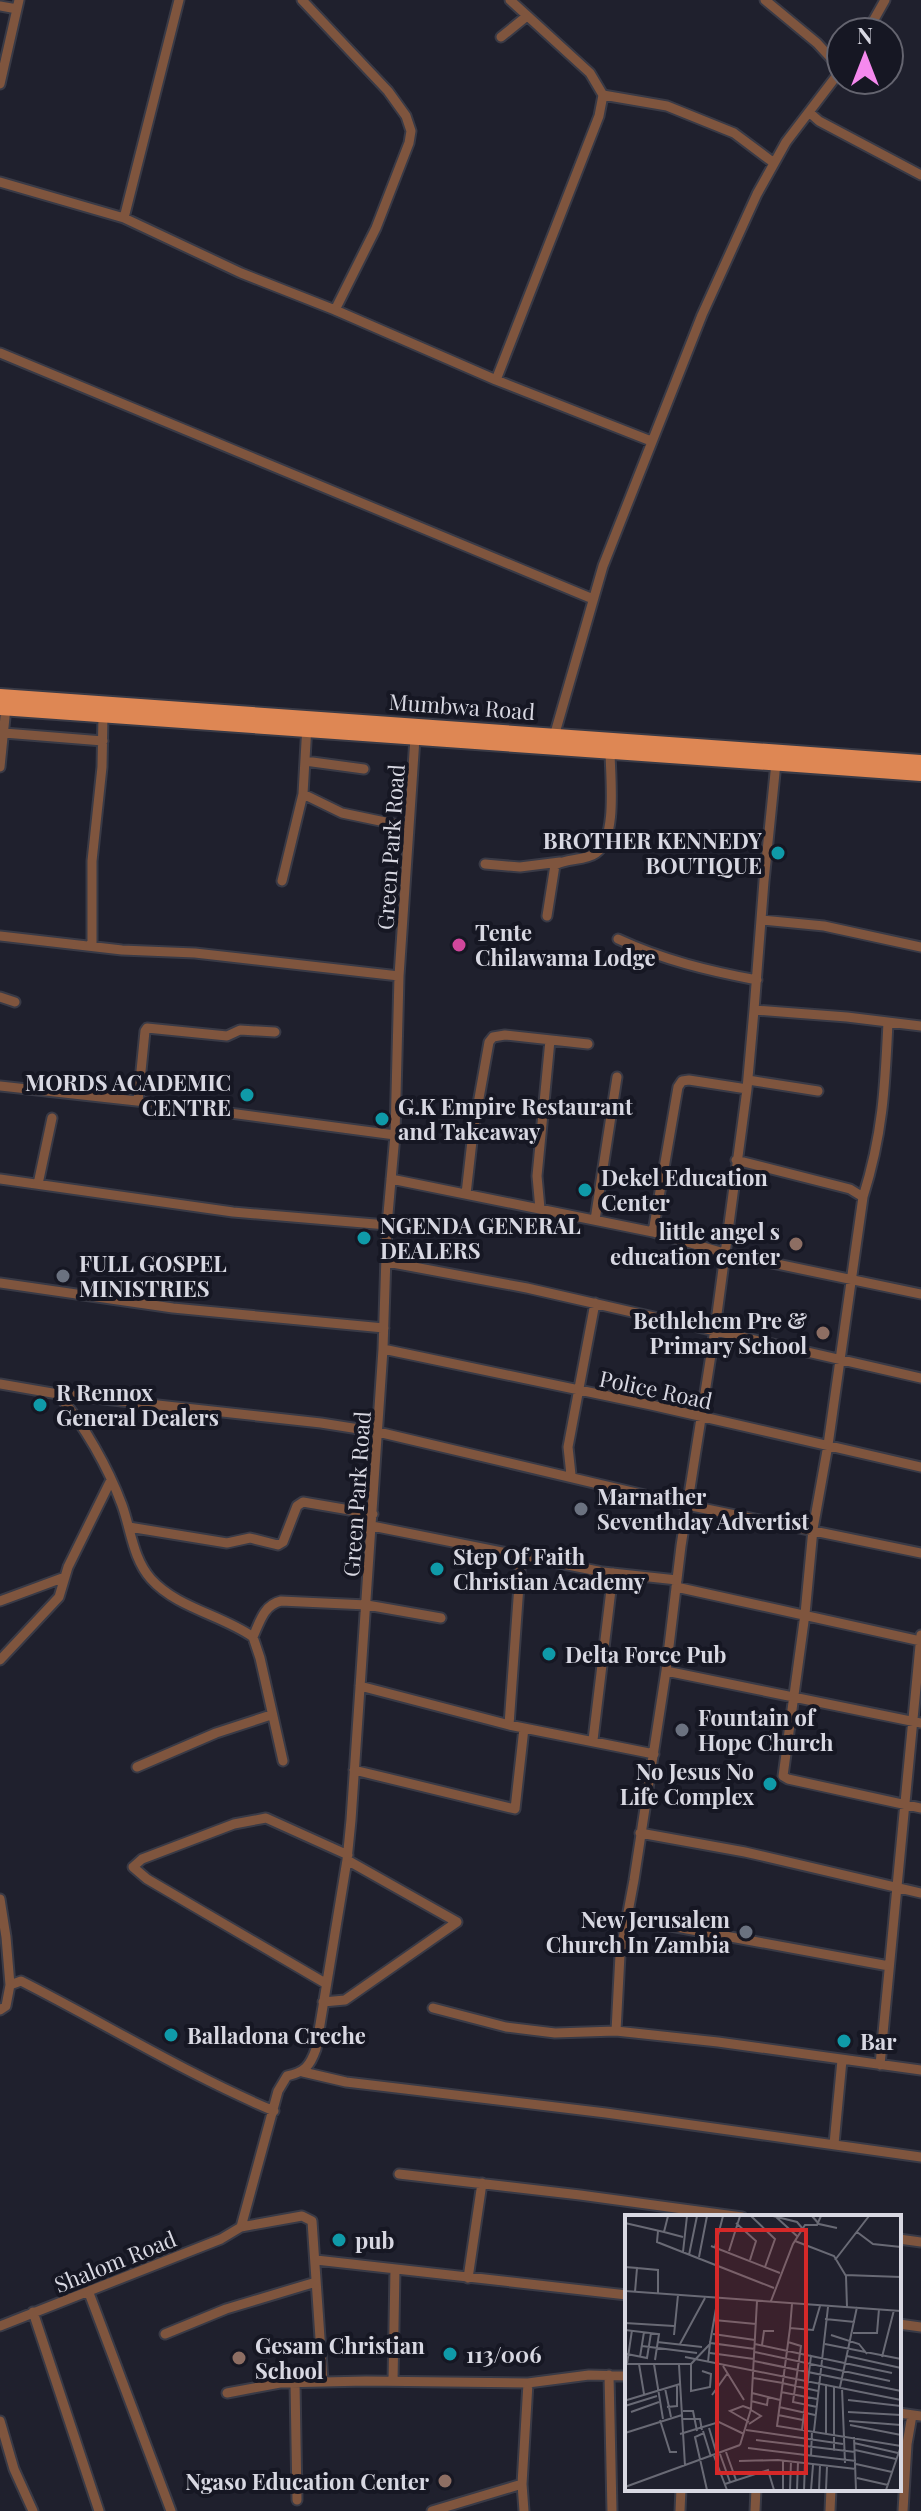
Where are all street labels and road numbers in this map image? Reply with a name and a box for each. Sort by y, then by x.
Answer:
street label: Mumbwa Road [388,686,536,726]
street label: Green Park Road [369,763,411,931]
street label: Police Road [597,1362,715,1416]
street label: Green Park Road [335,1410,377,1578]
street label: Shalom Road [50,2223,181,2299]

